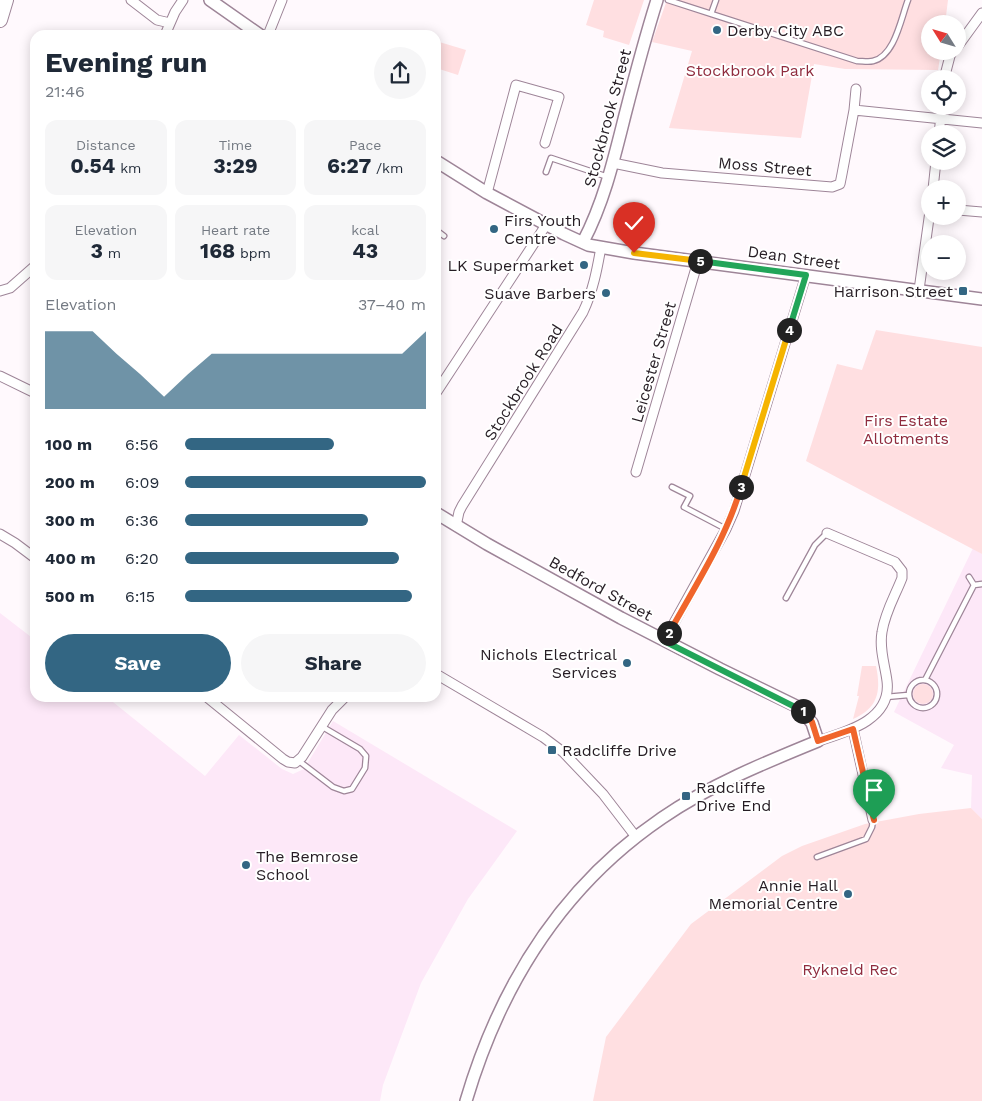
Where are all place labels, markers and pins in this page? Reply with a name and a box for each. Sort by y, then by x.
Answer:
place label: Derby City ABC [727,21,844,40]
marker: Derby City ABC [711,24,723,36]
pin [613,202,655,253]
place label: Firs Youth Centre [504,211,582,248]
marker: Firs Youth Centre [488,223,500,235]
pin: 5 [688,248,712,274]
place label: LK Supermarket [448,256,574,275]
marker: LK Supermarket [578,259,590,271]
place label: Harrison Street [833,282,953,301]
place label: Suave Barbers [484,284,596,303]
marker: Harrison Street [957,285,969,297]
marker: Suave Barbers [600,287,612,299]
pin: 4 [776,318,802,342]
pin: 3 [728,474,754,500]
pin: 2 [656,620,682,646]
place label: Nichols Electrical Services [480,645,617,682]
marker: Nichols Electrical Services [621,657,633,669]
pin: 1 [790,698,816,724]
place label: Radcliffe Drive [562,741,677,760]
marker: Radcliffe Drive [546,744,558,756]
pin [853,769,895,820]
place label: Radcliffe Drive End [696,778,771,815]
marker: Radcliffe Drive End [680,790,692,802]
place label: The Bemrose School [256,847,358,884]
marker: The Bemrose School [240,859,252,871]
place label: Annie Hall Memorial Centre [709,876,838,913]
marker: Annie Hall Memorial Centre [842,888,854,900]

